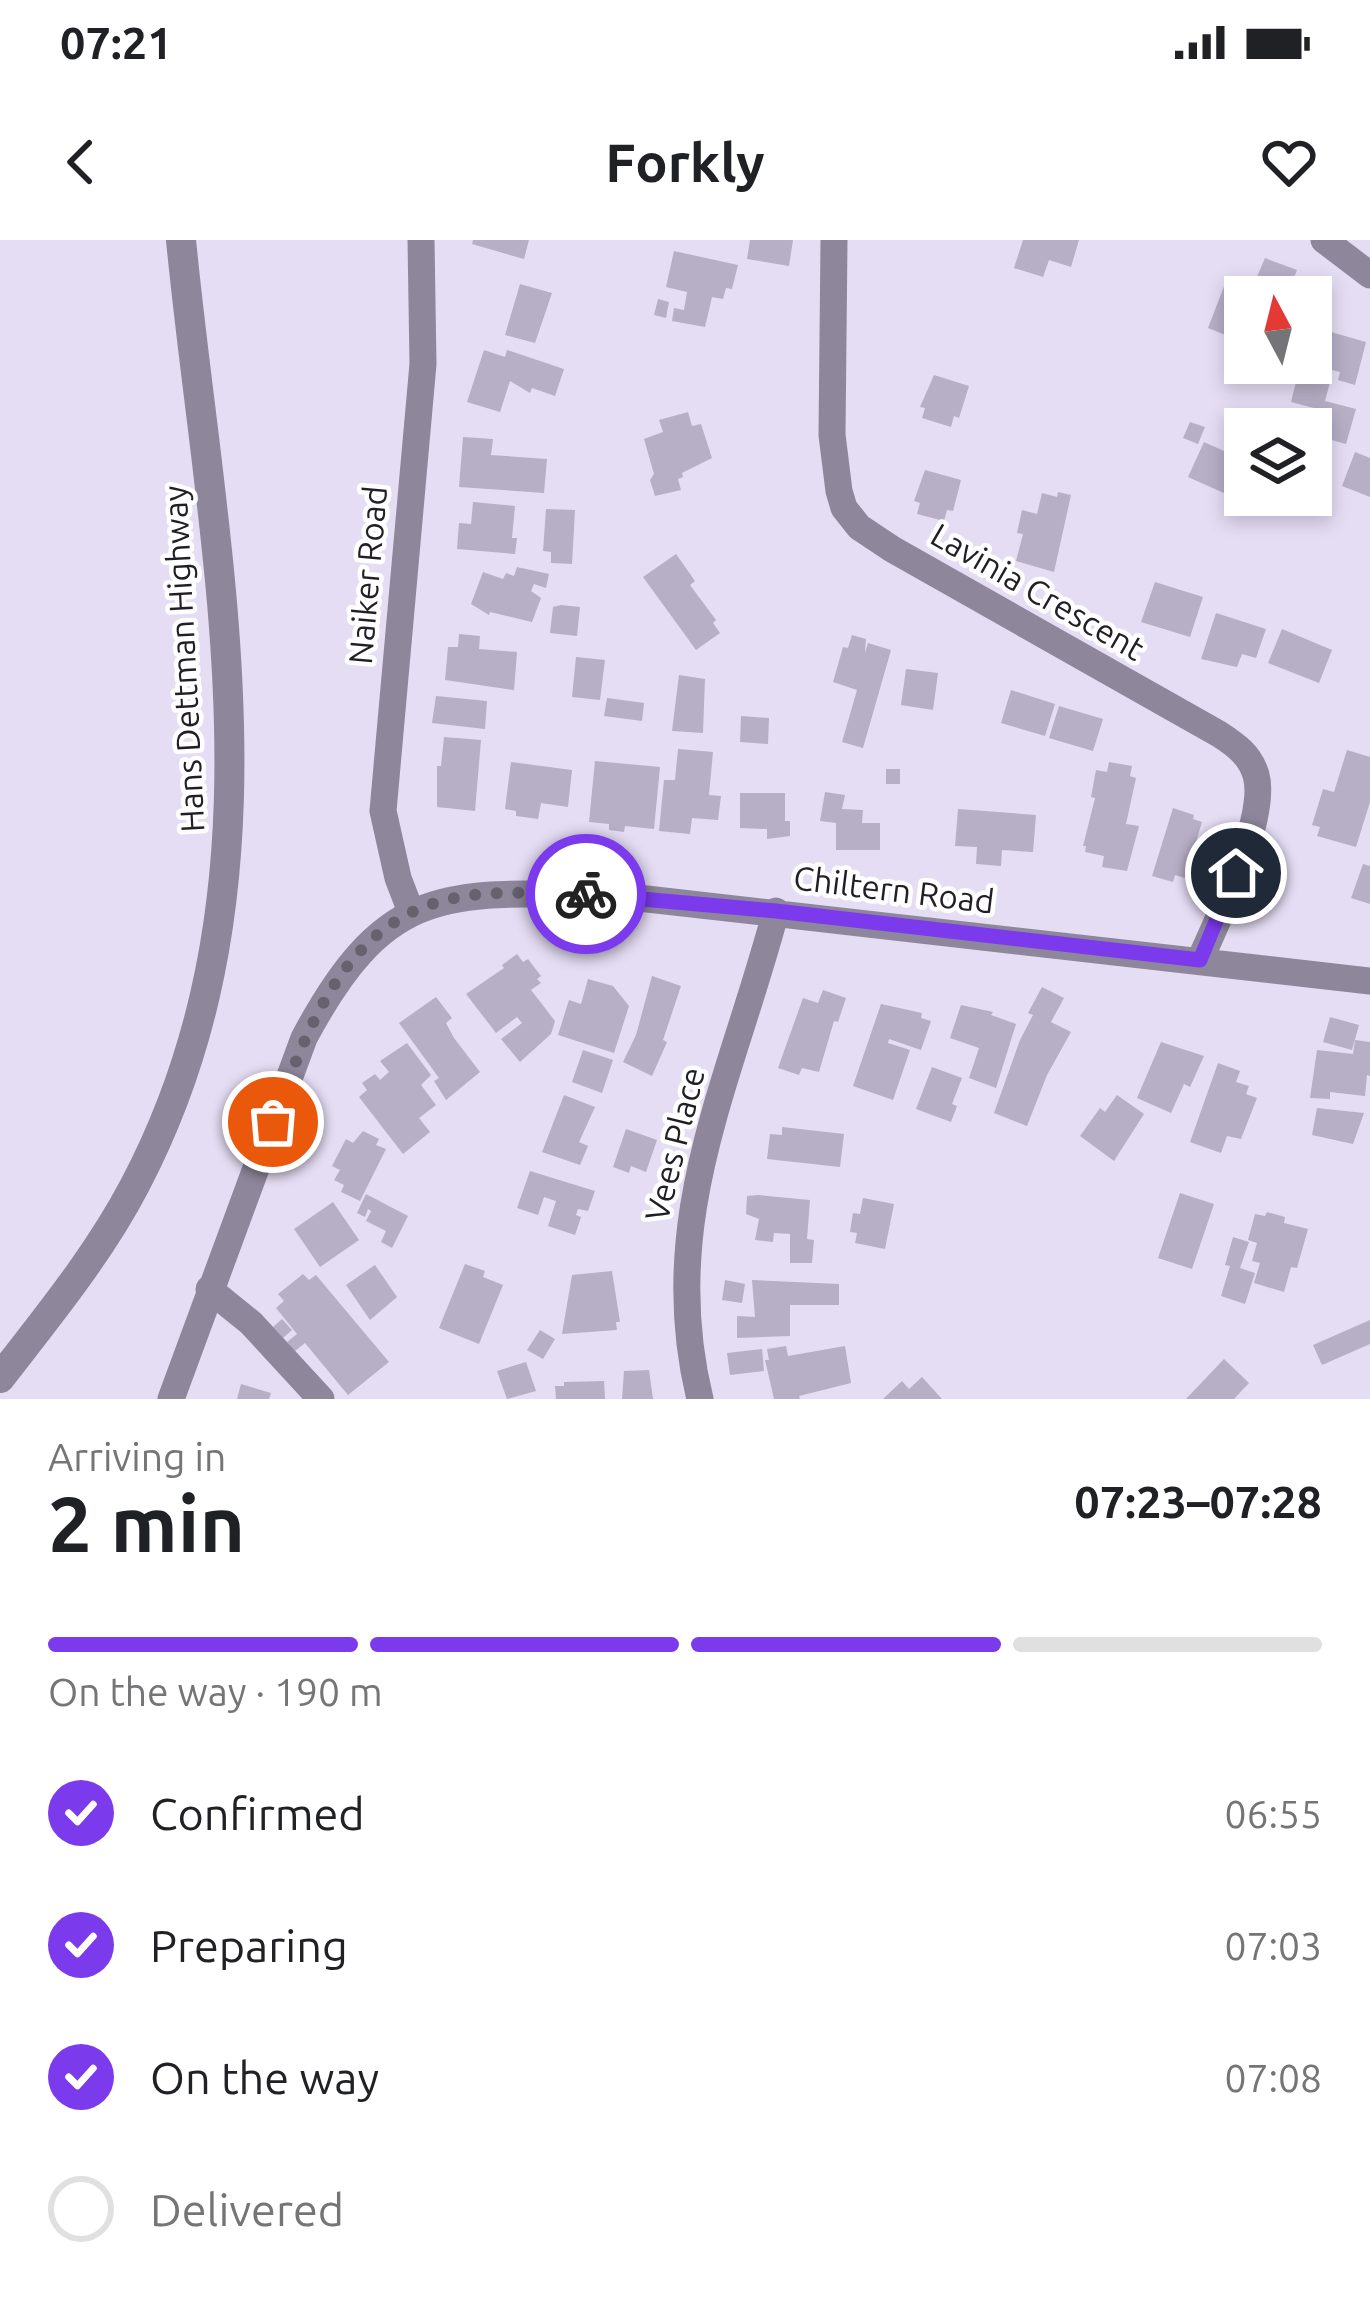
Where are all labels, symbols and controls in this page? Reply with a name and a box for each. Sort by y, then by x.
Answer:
text: 07:21 [60,17,173,68]
icon: back [48,129,114,195]
icon: heart [1256,129,1322,195]
text: Forkly [605,132,765,192]
north arrow [1224,276,1332,384]
map controls [1224,276,1332,516]
button: layers [1224,408,1332,516]
street label: Naiker Road [341,484,393,666]
street label: Hans Dettman Highway [155,485,211,833]
street label: Lavinia Crescent [925,515,1151,667]
pin [1185,822,1287,924]
courier [526,834,646,954]
icon: home [1203,840,1269,906]
street label: Chiltern Road [792,858,996,920]
icon: bike [553,861,619,927]
street label: Vees Place [637,1063,711,1225]
pin [222,1071,324,1173]
icon: bag [240,1089,306,1155]
text: Arriving in [48,1435,226,1478]
text: 07:23–07:28 [1074,1476,1322,1527]
text: 2 min [48,1479,245,1567]
text: On the way · 190 m [48,1670,383,1713]
icon: check [48,1780,114,1846]
text: Confirmed [150,1788,365,1839]
text: 06:55 [1224,1792,1322,1835]
icon: check [48,1912,114,1978]
text: Preparing [150,1920,348,1971]
text: 07:03 [1224,1924,1322,1967]
icon: check [48,2044,114,2110]
text: On the way [150,2052,379,2103]
text: 07:08 [1224,2056,1322,2099]
text: Delivered [150,2184,344,2235]

